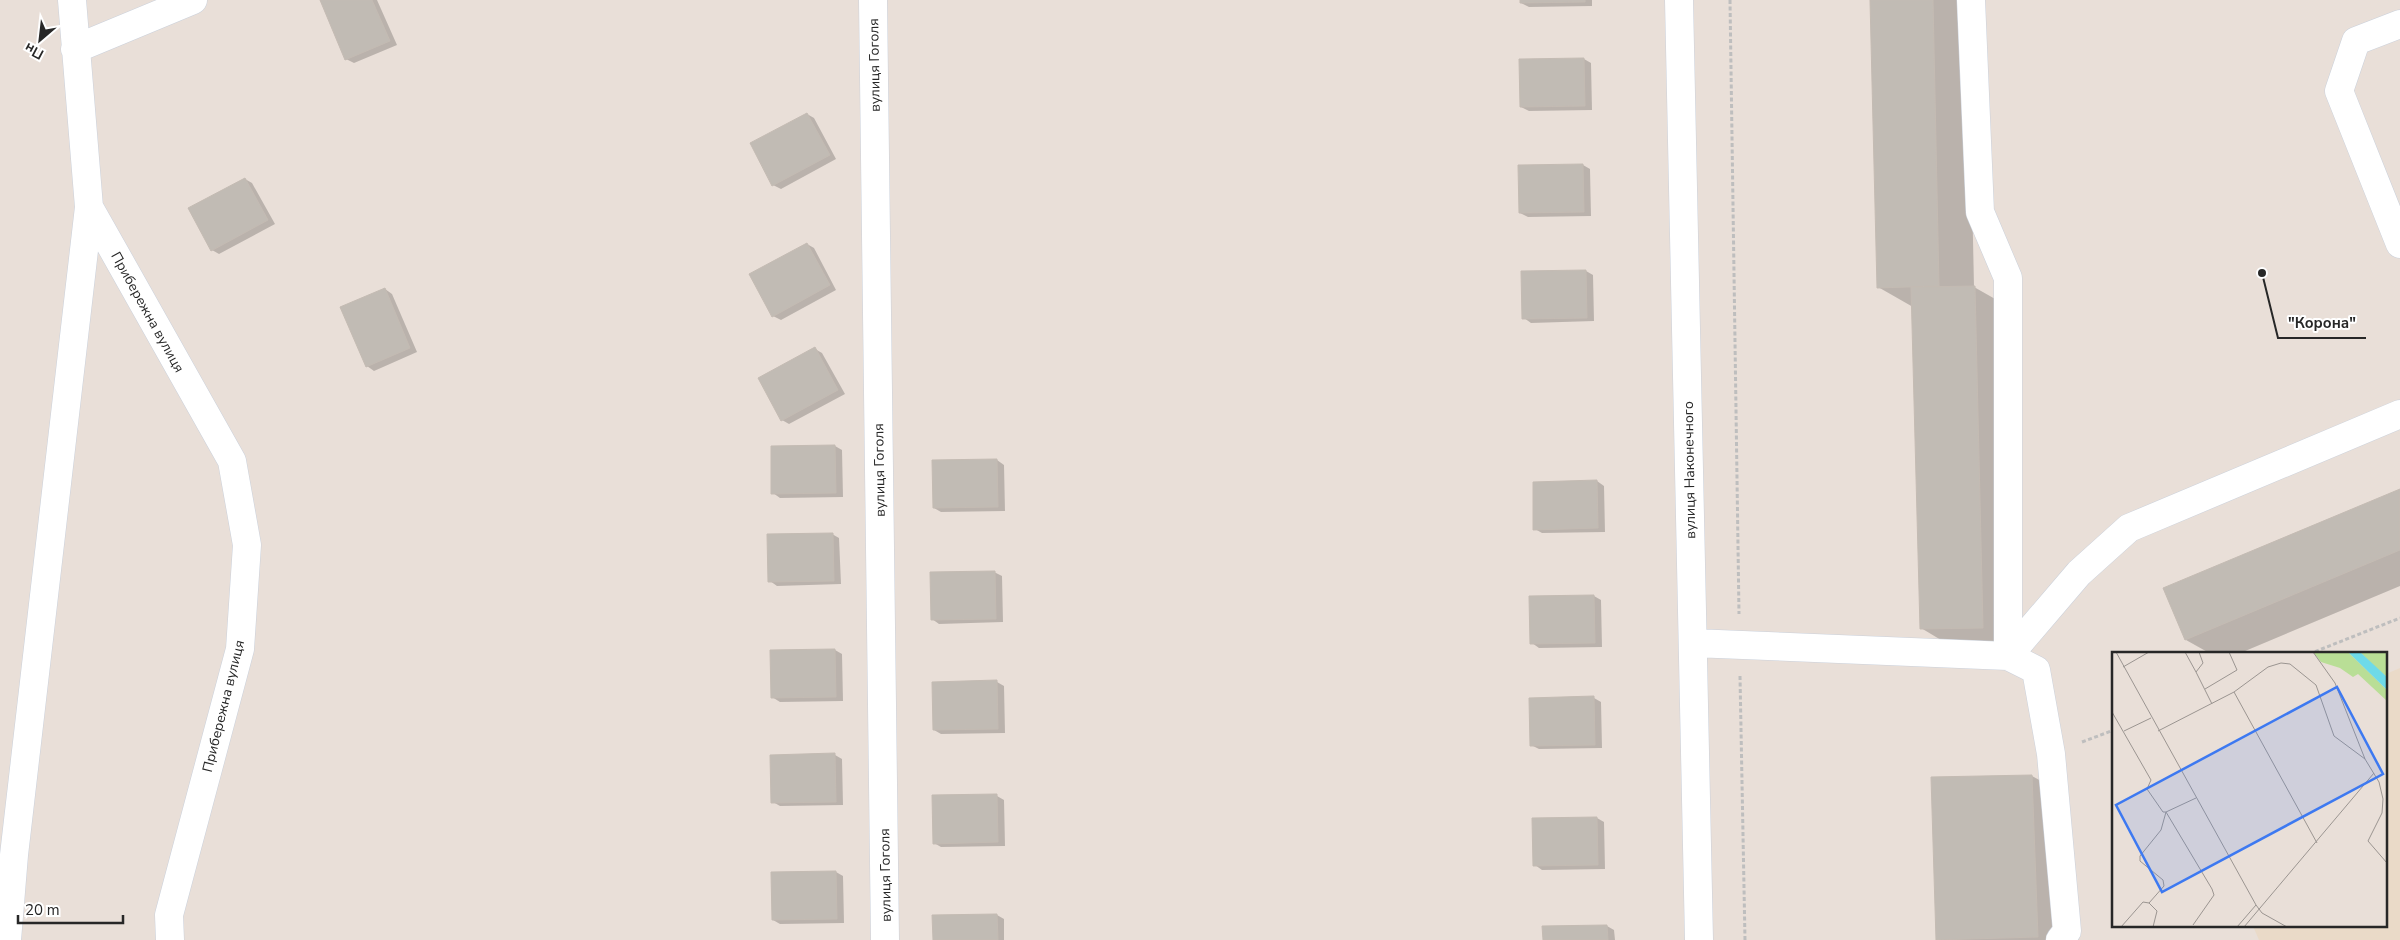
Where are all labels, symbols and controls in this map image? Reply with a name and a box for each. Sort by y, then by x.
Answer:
north arrow [15,15,65,65]
street label: вулиця Гоголя [864,18,885,112]
text: Пн [21,38,47,64]
street label: Прибережна вулиця [106,248,189,376]
callout: "Корона" [2278,308,2366,338]
text: "Корона" [2288,313,2356,333]
street label: вулиця Наконечного [1679,401,1700,539]
street label: вулиця Гоголя [869,423,890,517]
street label: Прибережна вулиця [198,638,249,774]
inset map [2112,652,2388,928]
street label: вулиця Гоголя [875,828,896,922]
scale bar [18,892,122,924]
text: 20 m [25,900,60,920]

